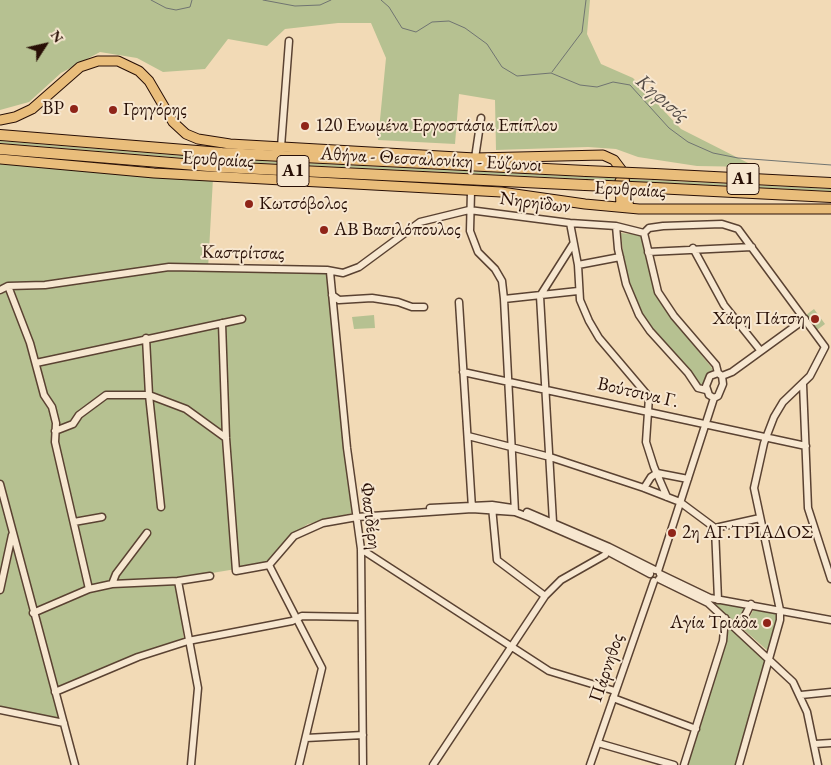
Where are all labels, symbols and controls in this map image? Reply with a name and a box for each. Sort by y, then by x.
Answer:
north arrow [20,20,70,70]
text: N [47,27,68,46]
water label: Κηφισός [631,69,693,129]
place label: BP [42,98,64,120]
place label: Γρηγόρης [123,99,187,121]
marker: BP [68,103,80,115]
marker: Γρηγόρης [107,104,119,116]
place label: 120 Ενωμένα Εργοστάσια Επίπλου [315,115,558,137]
marker: 120 Ενωμένα Εργοστάσια Επίπλου [299,120,311,132]
street label: Αθήνα - Θεσσαλονίκη - Εύζωνοι [320,143,542,177]
street label: Ερυθραίας [182,147,254,173]
road number: Α1 [277,156,309,187]
road number: Α1 [727,163,759,194]
street label: Ερυθραίας [594,177,666,203]
street label: Νηρηϊδων [498,187,572,219]
place label: Κωτσόβολος [259,193,347,215]
marker: Κωτσόβολος [243,198,255,210]
place label: ΑΒ Βασιλόπουλος [334,219,461,241]
marker: ΑΒ Βασιλόπουλος [318,224,330,236]
street label: Καστρίτσας [201,241,285,265]
place label: Χάρη Πάτση [712,308,805,330]
marker: Χάρη Πάτση [809,313,821,325]
street label: Βούτσινα Γ. [595,373,681,413]
street label: Φασιδέρη [355,481,385,551]
place label: 2η ΑΓ.ΤΡΙΑΔΟΣ [682,522,813,544]
marker: 2η ΑΓ.ΤΡΙΑΔΟΣ [666,527,678,539]
place label: Αγία Τριάδα [670,612,757,634]
marker: Αγία Τριάδα [761,617,773,629]
street label: Πάρνηθος [585,631,629,705]

